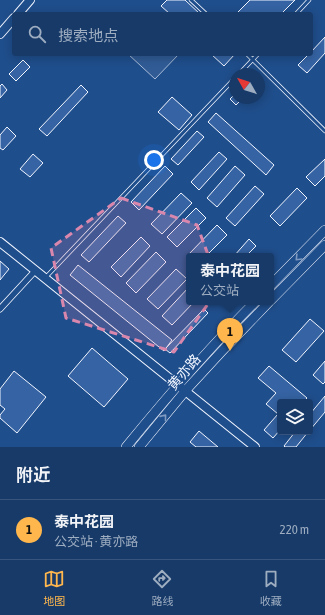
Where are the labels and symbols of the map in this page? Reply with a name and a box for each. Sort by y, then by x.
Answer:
north arrow [229,68,265,104]
your location [144,150,164,170]
one-way arrow [295,253,303,261]
pin: 1 [217,318,243,351]
street label: 黄亦路 [164,351,204,393]
one-way arrow [160,414,167,421]

